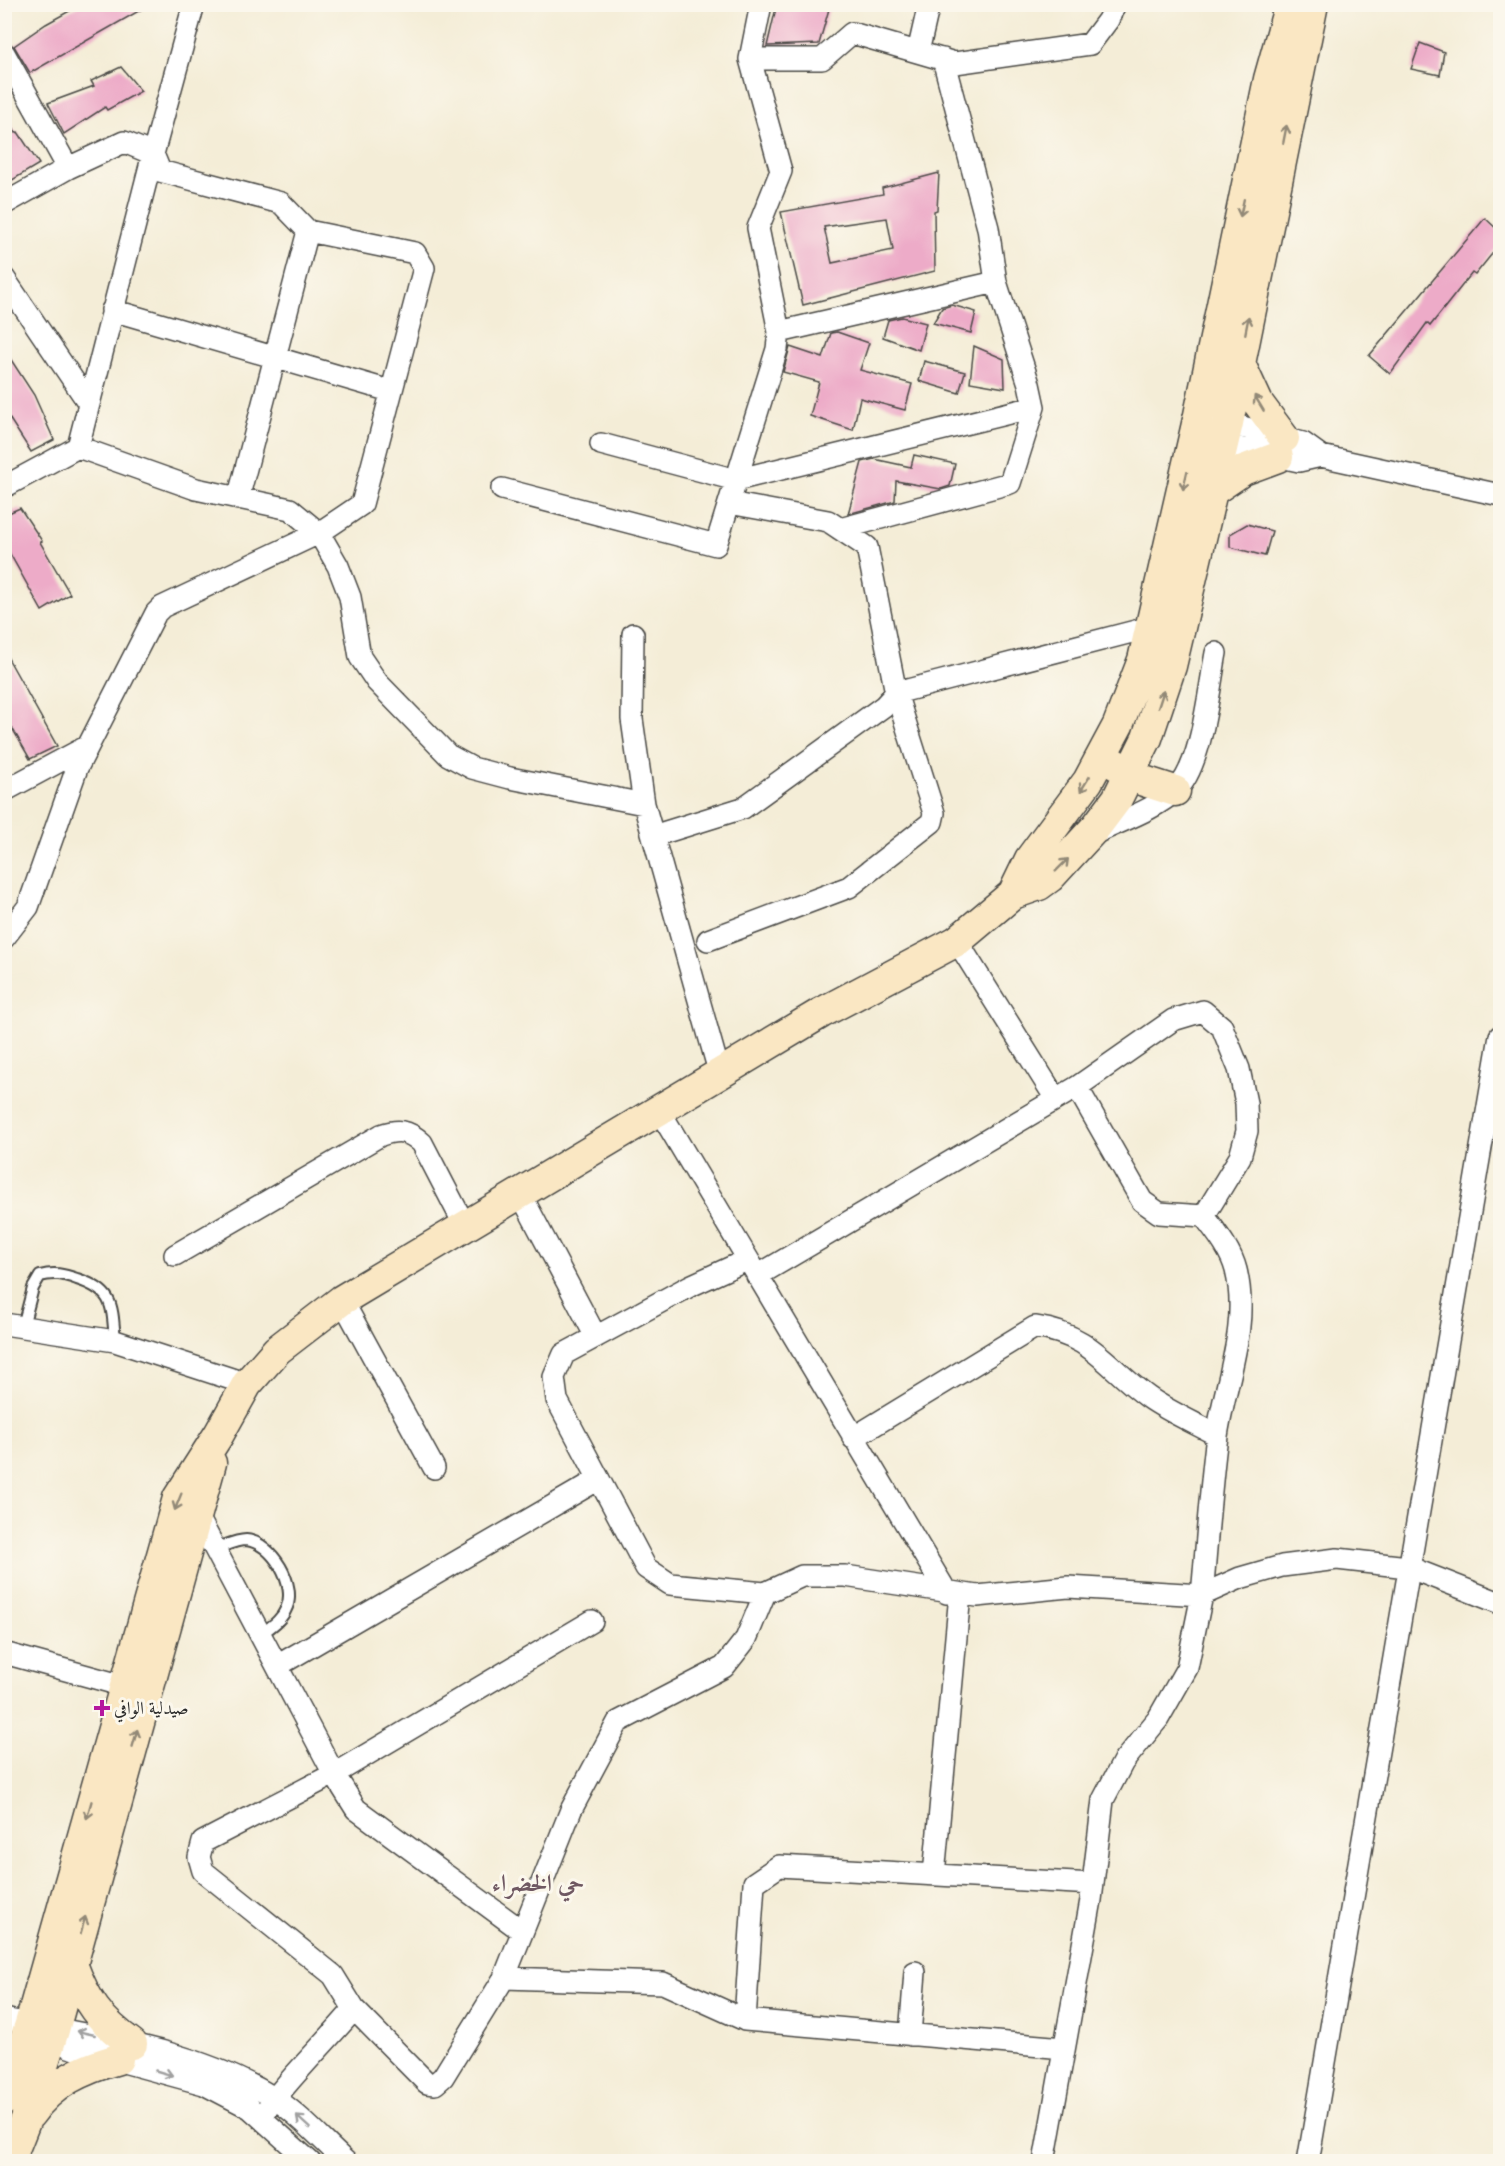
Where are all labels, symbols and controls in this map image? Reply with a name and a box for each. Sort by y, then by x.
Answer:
one-way arrow [1280,125,1291,144]
one-way arrow [1236,198,1247,217]
one-way arrow [1242,316,1254,335]
one-way arrow [1252,395,1264,412]
one-way arrow [1178,471,1190,490]
one-way arrow [1156,690,1167,709]
one-way arrow [1079,775,1091,792]
one-way arrow [1055,857,1070,872]
one-way arrow [172,1492,183,1510]
place label: صيدلية الوافي [114,1697,189,1723]
marker: صيدلية الوافي [95,1701,109,1715]
one-way arrow [130,1728,141,1747]
one-way arrow [83,1800,94,1819]
district label: حي الخضراء [492,1868,584,1902]
one-way arrow [77,1916,89,1935]
one-way arrow [77,2026,96,2038]
one-way arrow [154,2068,173,2079]
one-way arrow [296,2115,311,2129]

